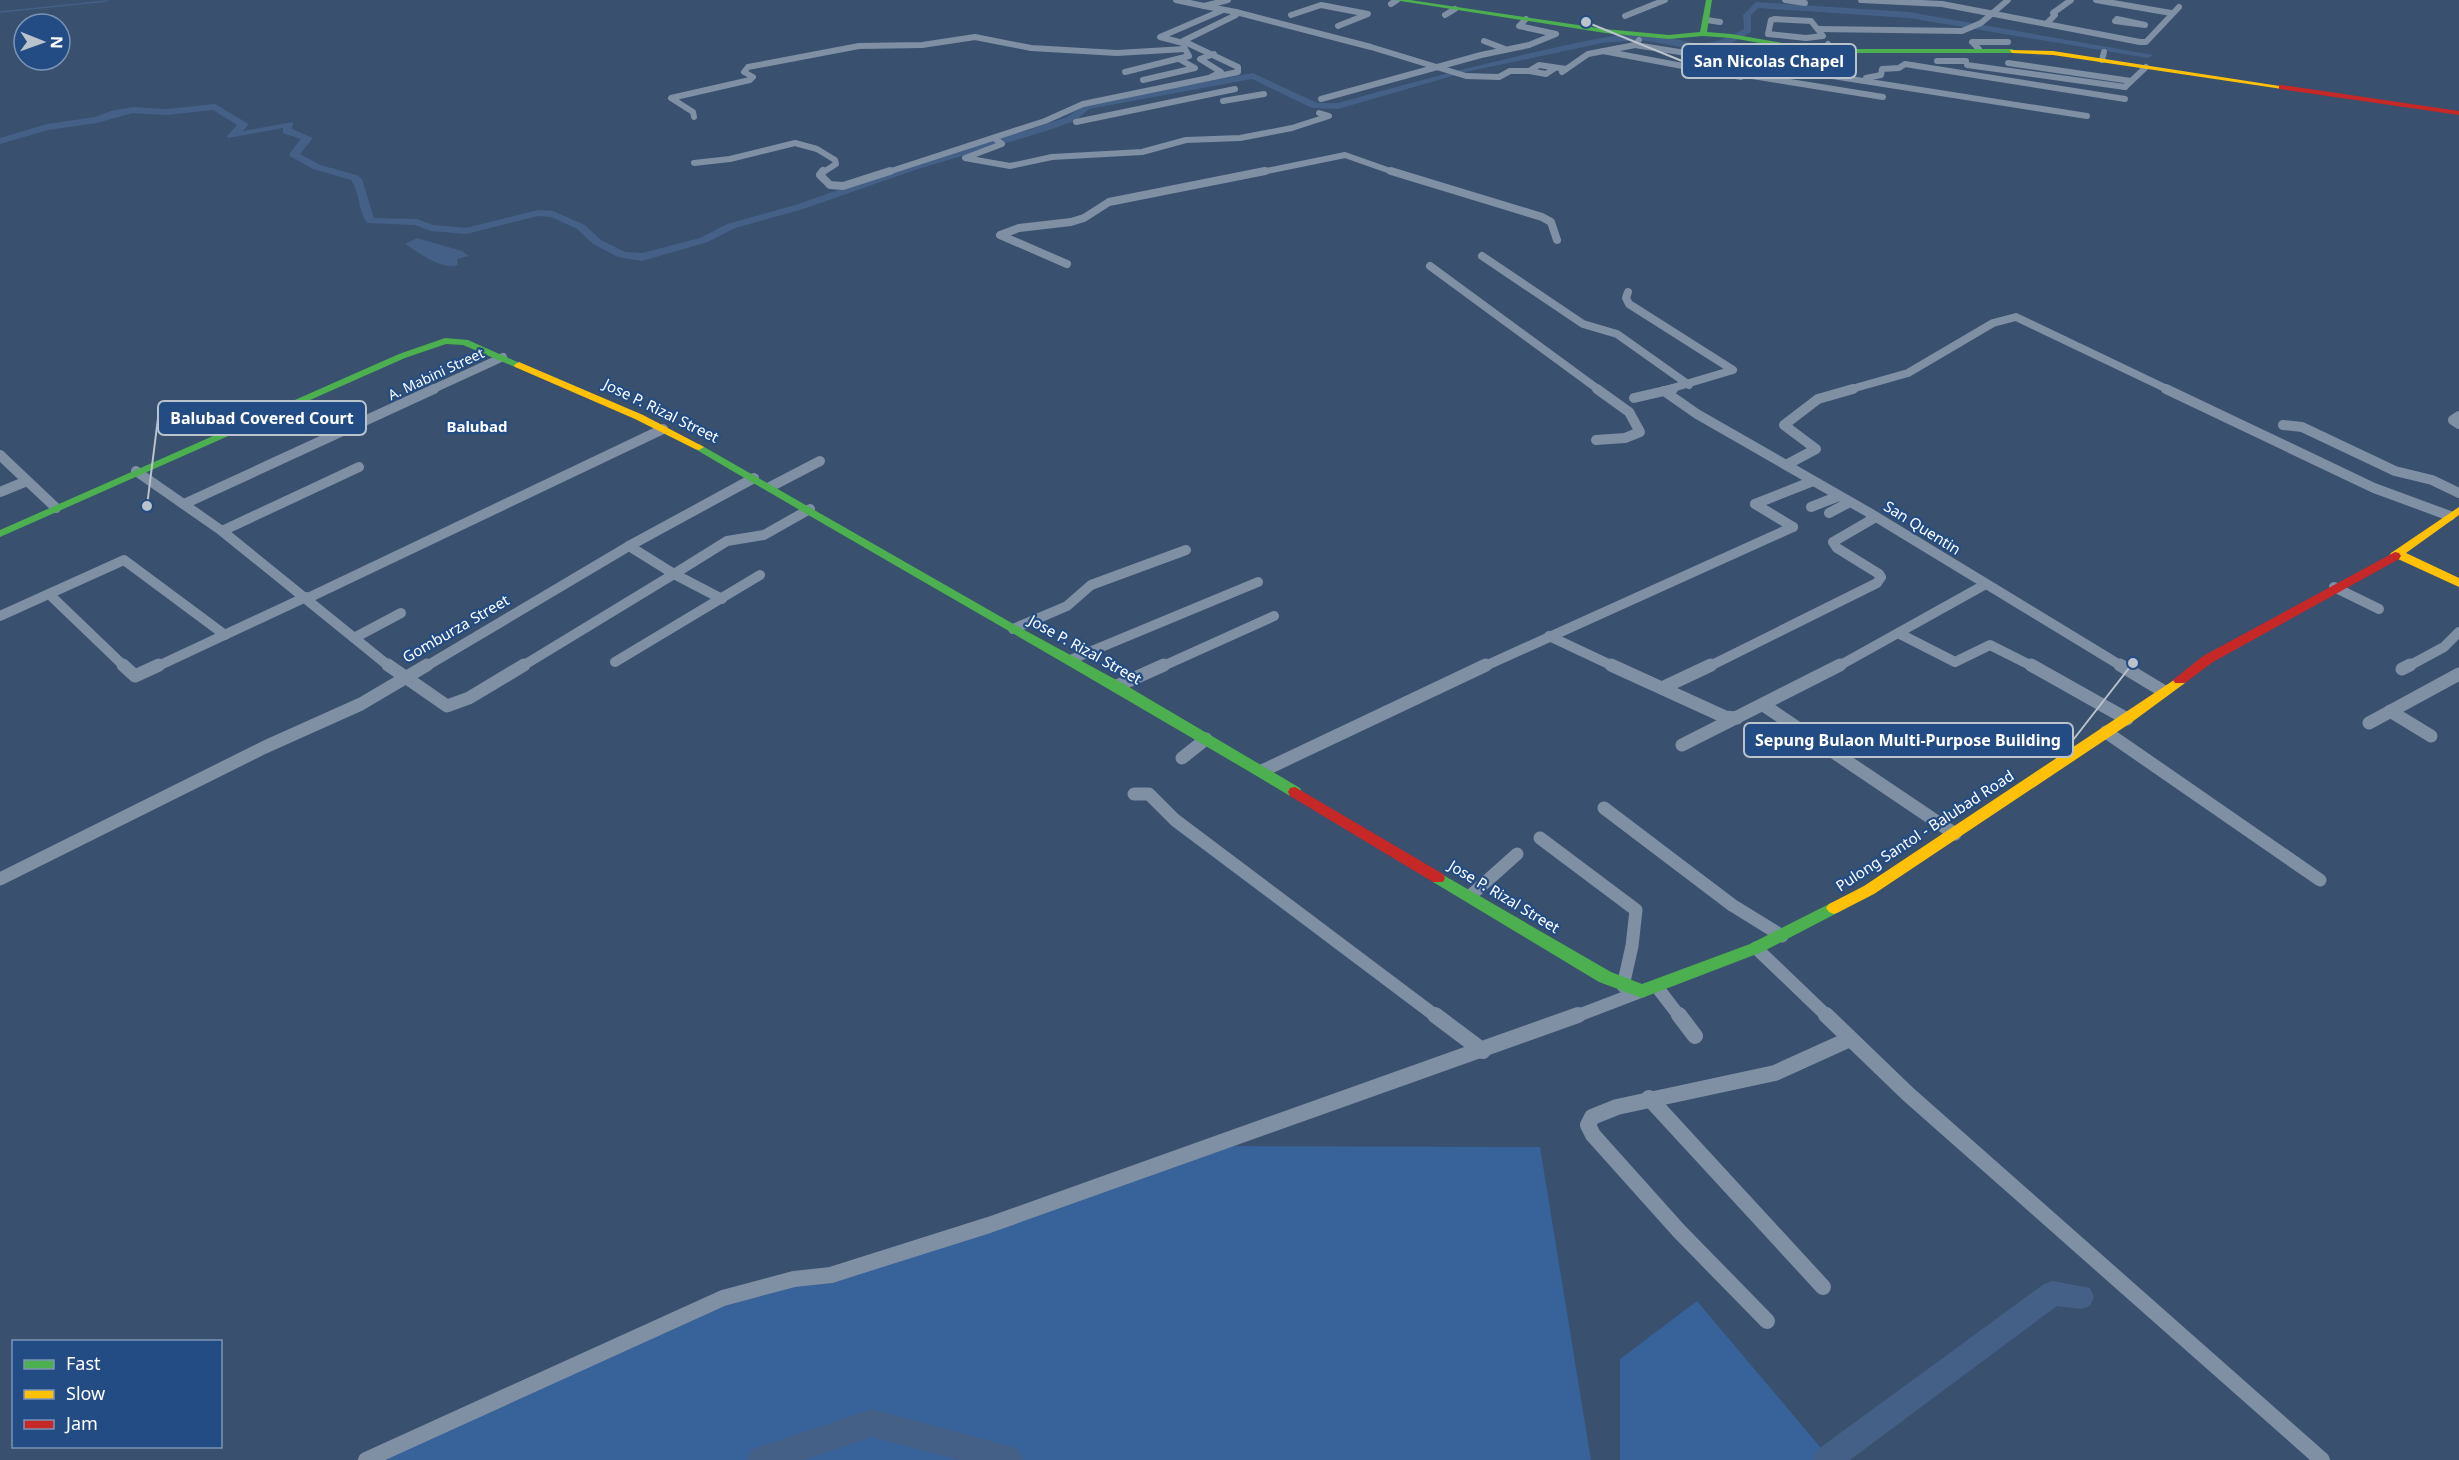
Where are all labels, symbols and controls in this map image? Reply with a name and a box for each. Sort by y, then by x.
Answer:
north arrow [12,12,72,72]
text: N [46,36,68,49]
callout: San Nicolas Chapel [1682,44,1856,78]
text: San Nicolas Chapel [1694,50,1844,72]
street label: A. Mabini Street [385,343,487,404]
street label: Jose P. Rizal Street [599,373,723,447]
callout: Balubad Covered Court [158,401,366,435]
text: Balubad Covered Court [170,407,354,429]
district label: Balubad [446,416,508,436]
street label: San Quentin [1880,496,1965,559]
street label: Gomburza Street [399,589,513,667]
street label: Jose P. Rizal Street [1024,609,1146,689]
callout: Sepung Bulaon Multi-Purpose Building [1744,723,2073,757]
text: Sepung Bulaon Multi-Purpose Building [1755,729,2061,751]
street label: Pulong Santol - Balubad Road [1831,765,2017,895]
street label: Jose P. Rizal Street [1444,854,1564,937]
legend [12,1340,222,1448]
text: Fast [66,1351,101,1375]
text: Slow [66,1381,105,1405]
text: Jam [64,1411,98,1435]

